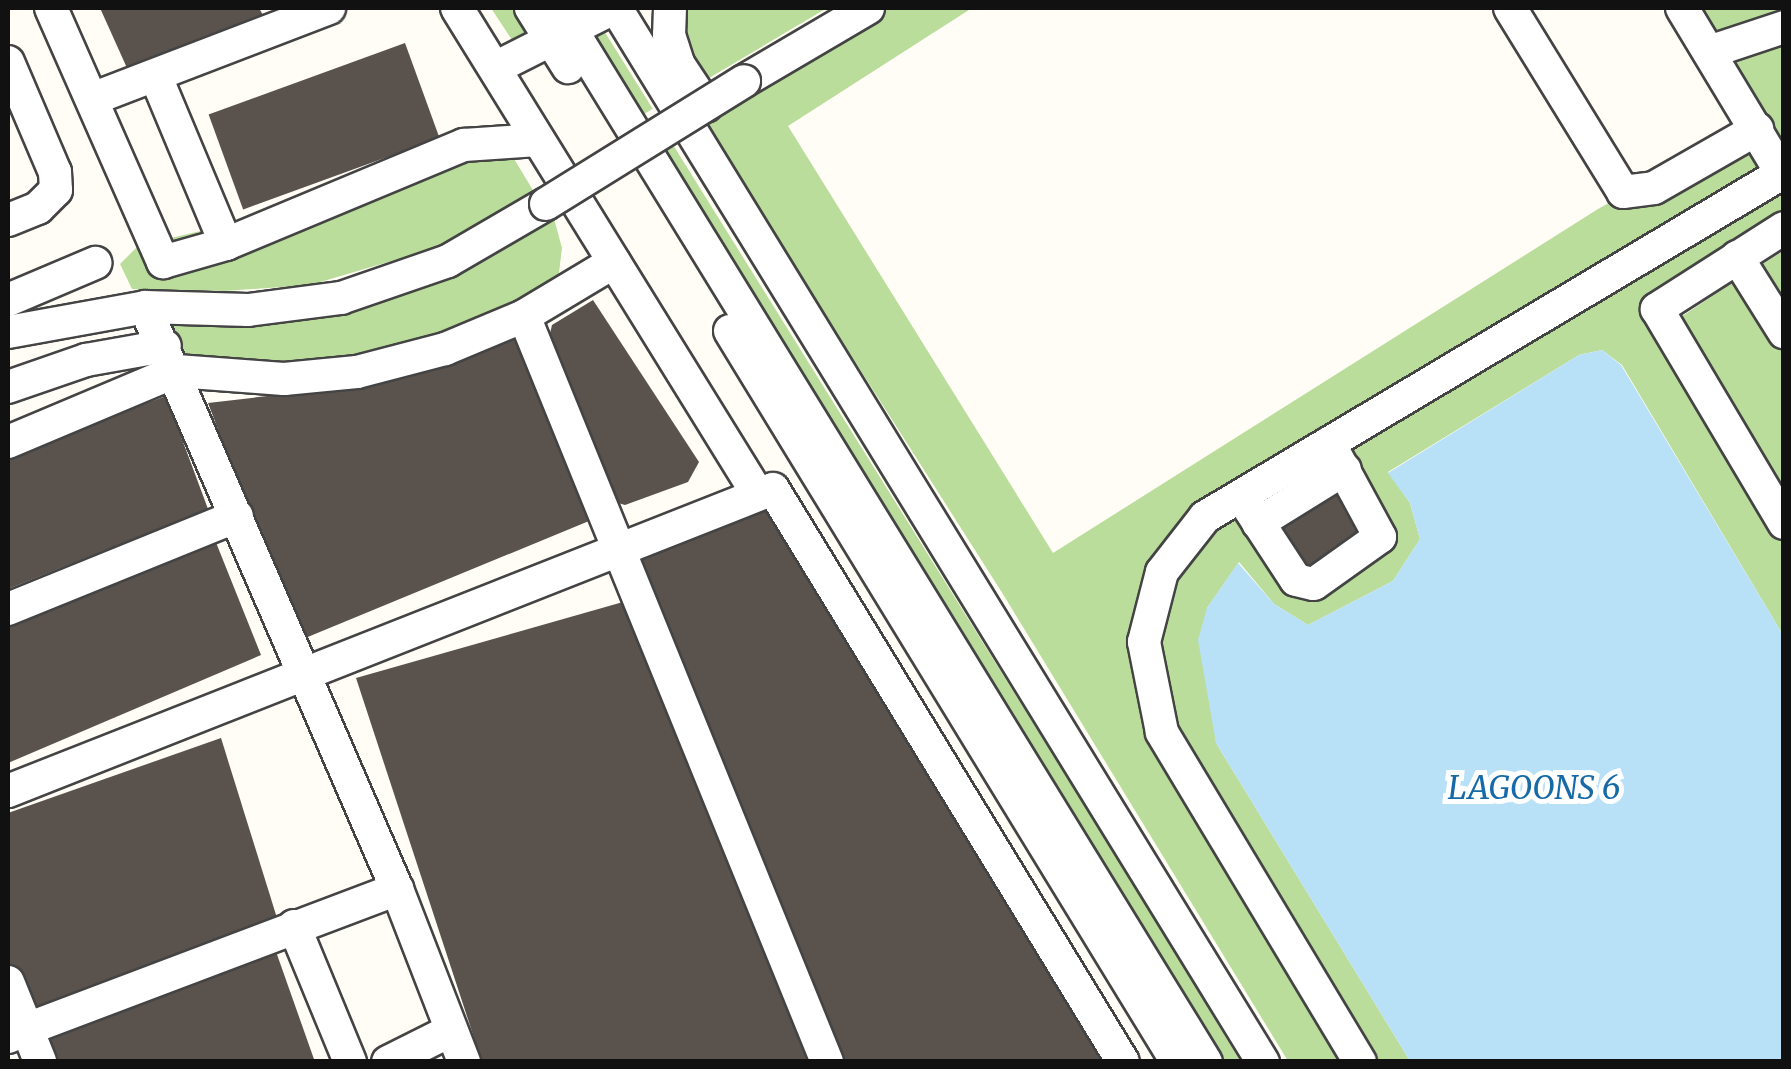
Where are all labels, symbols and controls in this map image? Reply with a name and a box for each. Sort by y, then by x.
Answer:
water label: LAGOONS 6 [1448,769,1620,807]

